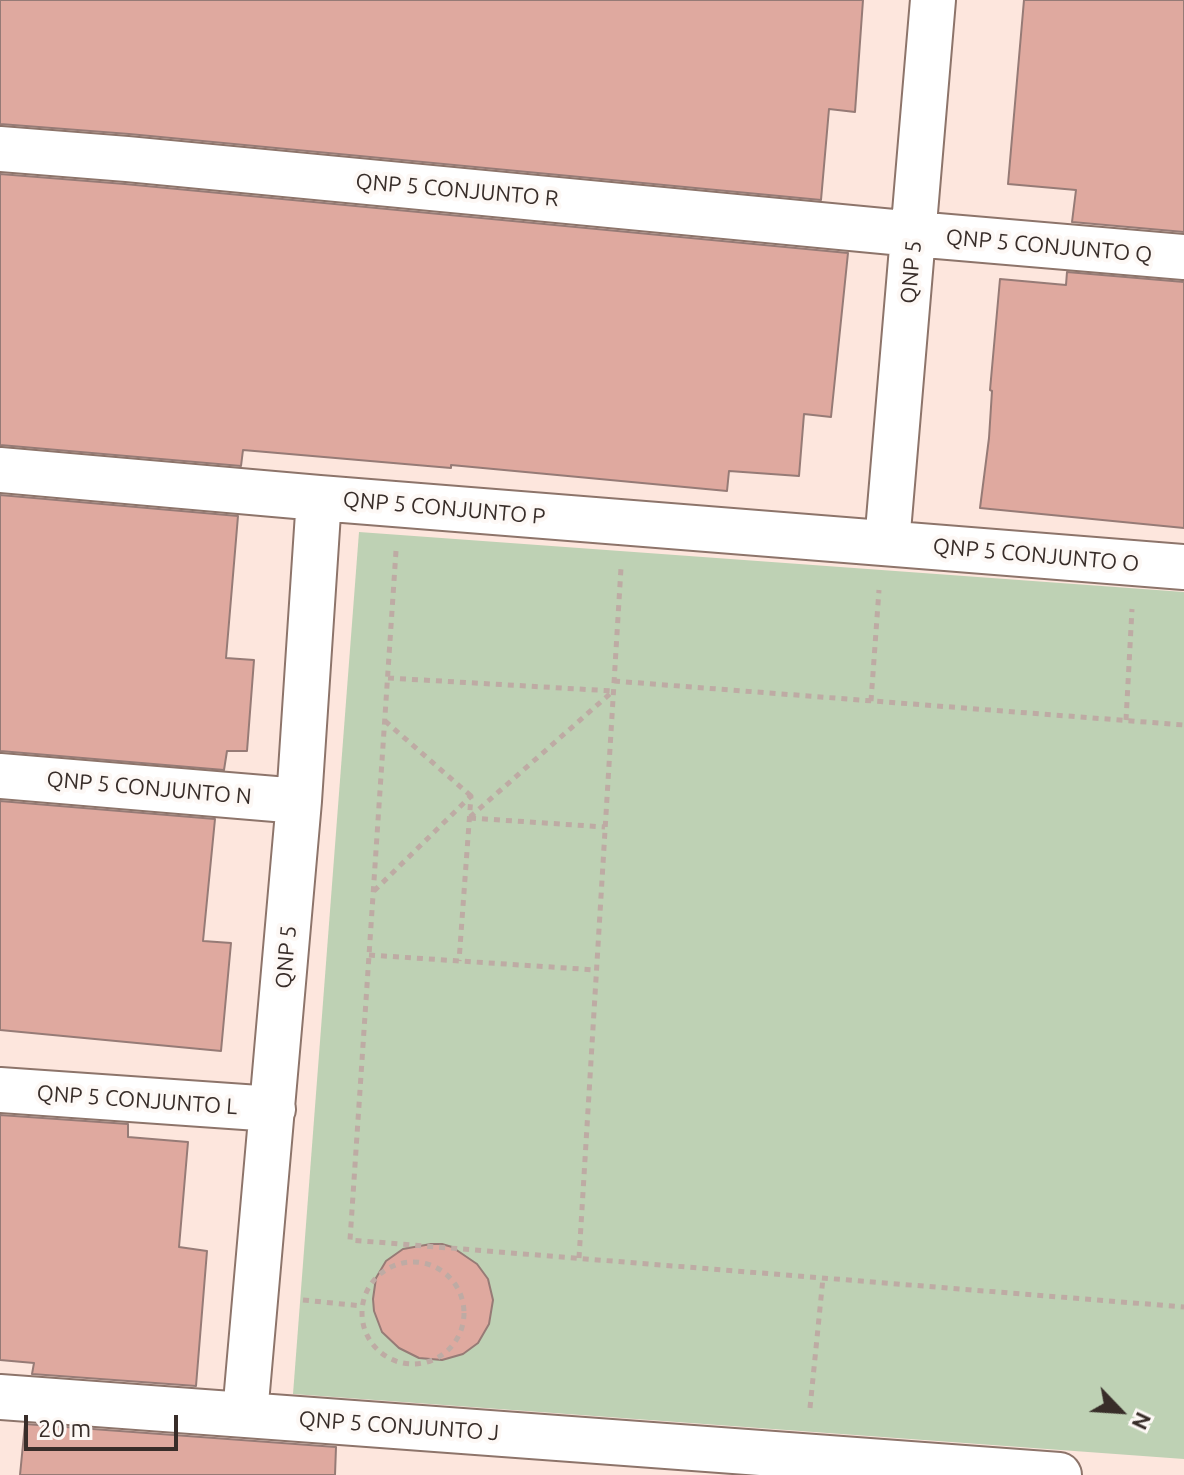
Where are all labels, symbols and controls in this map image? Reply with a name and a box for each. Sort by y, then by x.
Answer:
street label: QNP 5 CONJUNTO R [354,168,560,212]
street label: QNP 5 CONJUNTO Q [945,224,1153,268]
street label: QNP 5 [895,239,927,305]
street label: QNP 5 CONJUNTO P [342,486,546,530]
street label: QNP 5 CONJUNTO O [932,533,1140,577]
street label: QNP 5 CONJUNTO N [45,766,253,810]
street label: QNP 5 [270,924,302,990]
street label: QNP 5 CONJUNTO L [36,1080,238,1120]
north arrow [1080,1371,1160,1451]
scale bar [28,1399,182,1449]
street label: QNP 5 CONJUNTO J [298,1406,500,1446]
text: N [1127,1409,1157,1434]
text: 20 m [38,1415,91,1442]

